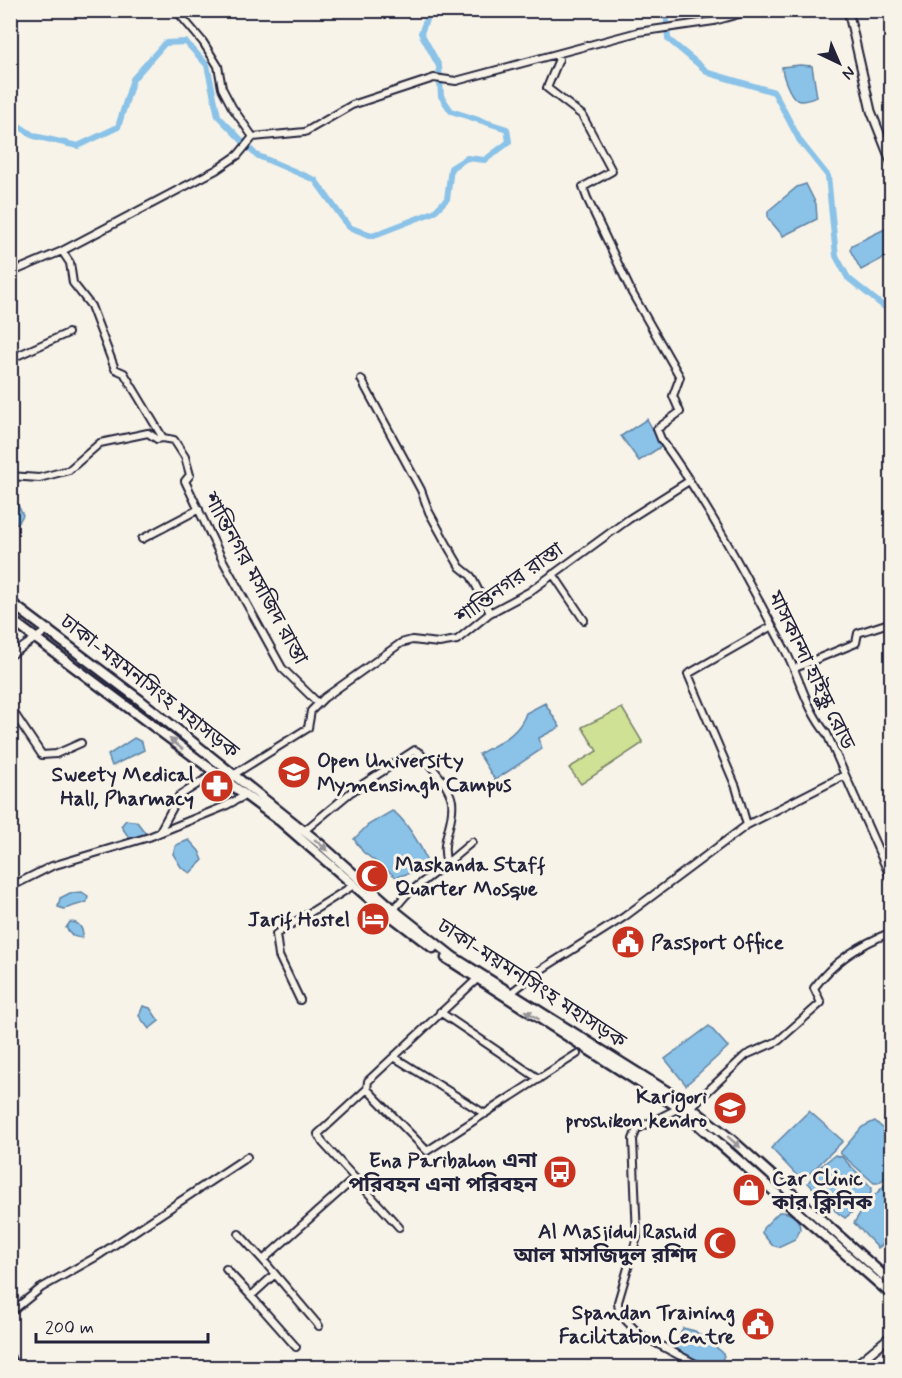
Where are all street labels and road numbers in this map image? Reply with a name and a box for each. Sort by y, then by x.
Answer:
street label: শান্তিনগর মসজিদ রাস্তা [196,487,314,670]
street label: শান্তিনগর রাস্তা [449,536,569,632]
street label: মাসকান্দা হাইস্কুল রোড [760,586,862,755]
street label: ঢাকা-ময়মনসিংহ মহাসড়ক [53,607,245,766]
street label: ঢাকা-ময়মনসিংহ মহাসড়ক [431,912,632,1056]

